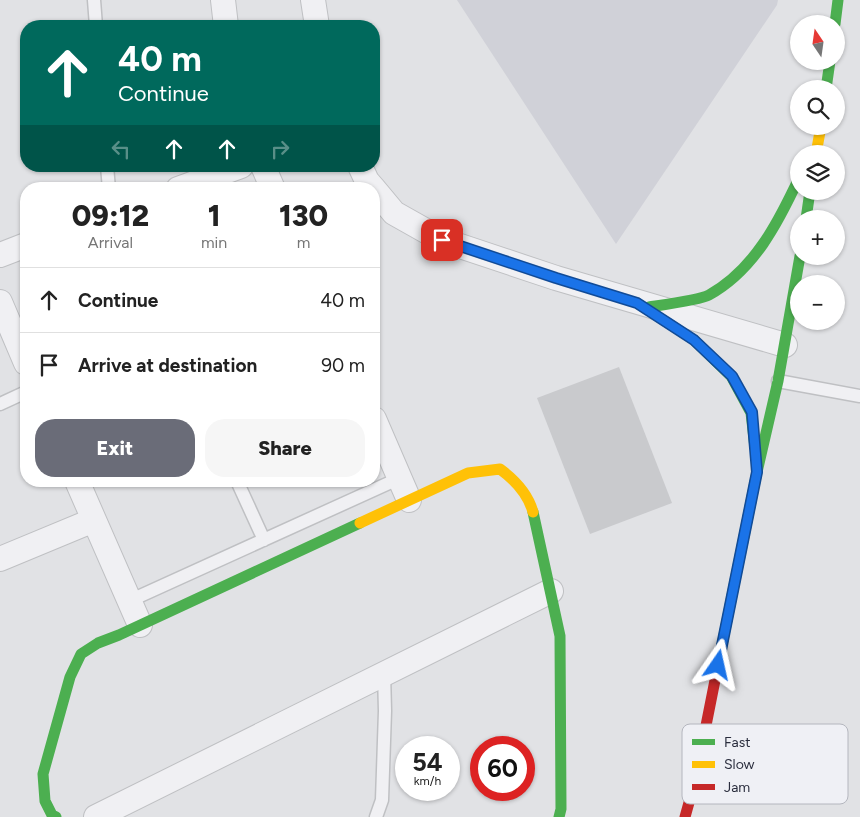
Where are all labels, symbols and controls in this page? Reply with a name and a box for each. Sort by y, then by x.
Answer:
north arrow [790,15,845,70]
map controls [790,15,845,330]
text: 40 m [118,38,202,80]
icon: ahead [35,40,100,105]
text: Continue [118,80,209,107]
button: search [790,80,845,135]
icon: left [107,135,135,163]
icon: ahead [160,135,188,163]
icon: ahead [213,135,241,163]
icon: right [266,135,294,163]
button: layers [790,145,845,200]
text: 09:12 [72,197,149,234]
text: 1 [208,197,220,234]
text: 130 [279,197,328,234]
button: + [790,210,845,265]
pin [421,219,463,261]
icon: arrive [428,226,456,254]
text: Arrival [88,233,133,252]
text: min [201,233,227,252]
text: m [297,233,310,252]
button: − [790,275,845,330]
icon: ahead [35,286,63,314]
text: Continue [78,289,158,312]
text: 40 m [320,289,365,312]
icon: arrive [35,351,63,379]
text: Arrive at destination [78,354,257,377]
text: 90 m [321,354,365,377]
button: Exit [35,419,195,477]
button: Share [205,419,365,477]
position arrow [691,638,743,690]
legend [682,724,848,804]
text: Fast [724,734,750,751]
speed limit sign: 60 [470,736,535,801]
text: 54 [412,747,443,777]
text: Slow [724,756,755,773]
text: km/h [414,774,441,788]
text: Jam [724,779,750,796]

